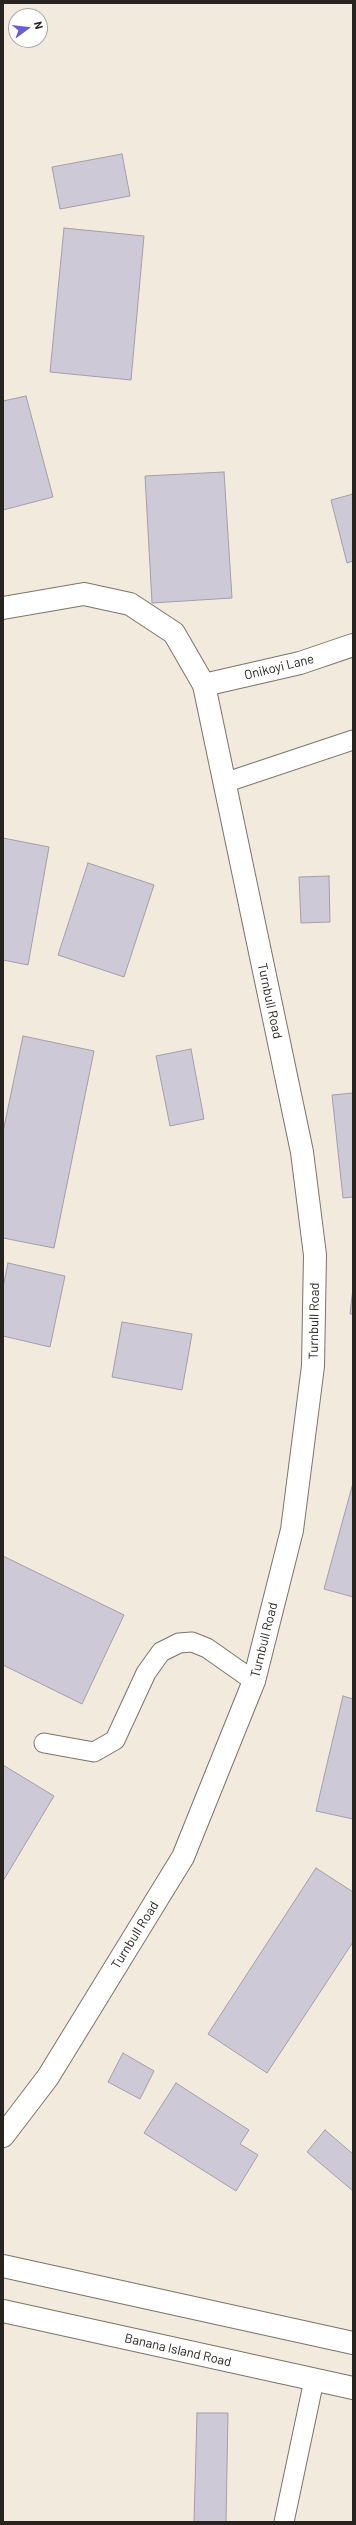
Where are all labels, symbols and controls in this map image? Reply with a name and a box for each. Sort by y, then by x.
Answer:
north arrow [8,8,48,48]
text: N [32,20,46,30]
street label: Onikoyi Lane [243,651,315,683]
street label: Turnbull Road [254,962,286,1040]
street label: Turnbull Road [306,1282,322,1360]
street label: Turnbull Road [247,1601,281,1679]
street label: Turnbull Road [108,1898,162,1972]
street label: Banana Island Road [123,2330,233,2370]

